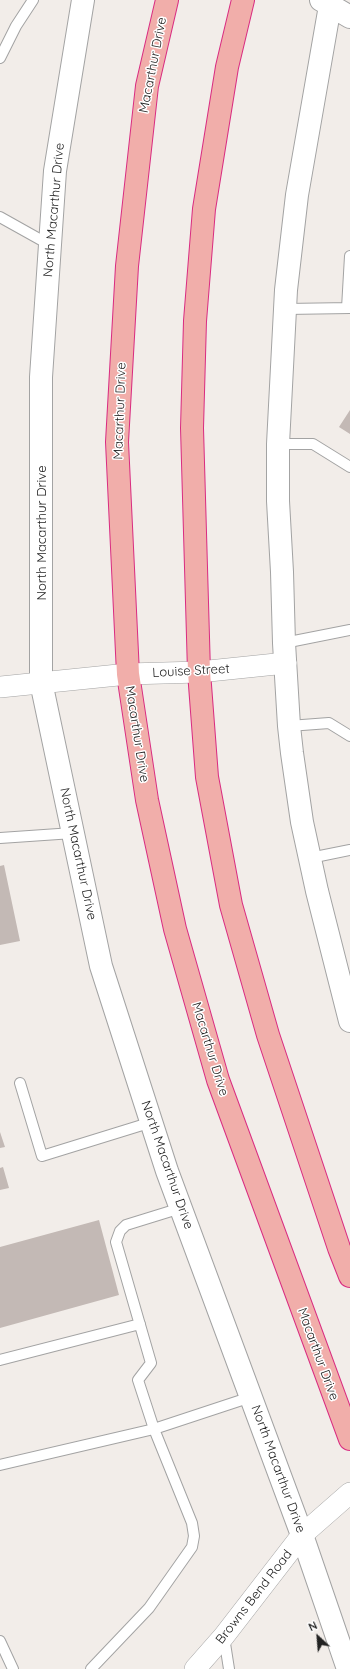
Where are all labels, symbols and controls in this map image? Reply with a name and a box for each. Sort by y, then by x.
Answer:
street label: Macarthur Drive [136,16,170,114]
street label: North Macarthur Drive [40,142,68,278]
street label: Macarthur Drive [111,362,129,460]
street label: North Macarthur Drive [34,466,50,600]
street label: Louise Street [152,661,230,681]
street label: Macarthur Drive [122,685,152,783]
street label: North Macarthur Drive [56,786,100,922]
street label: Macarthur Drive [188,1000,232,1098]
street label: North Macarthur Drive [138,1099,196,1231]
street label: Macarthur Drive [294,1306,342,1402]
street label: North Macarthur Drive [248,1403,308,1535]
street label: Browns Bend Road [212,1547,296,1647]
north arrow [298,1617,338,1657]
text: N [306,1618,319,1634]

